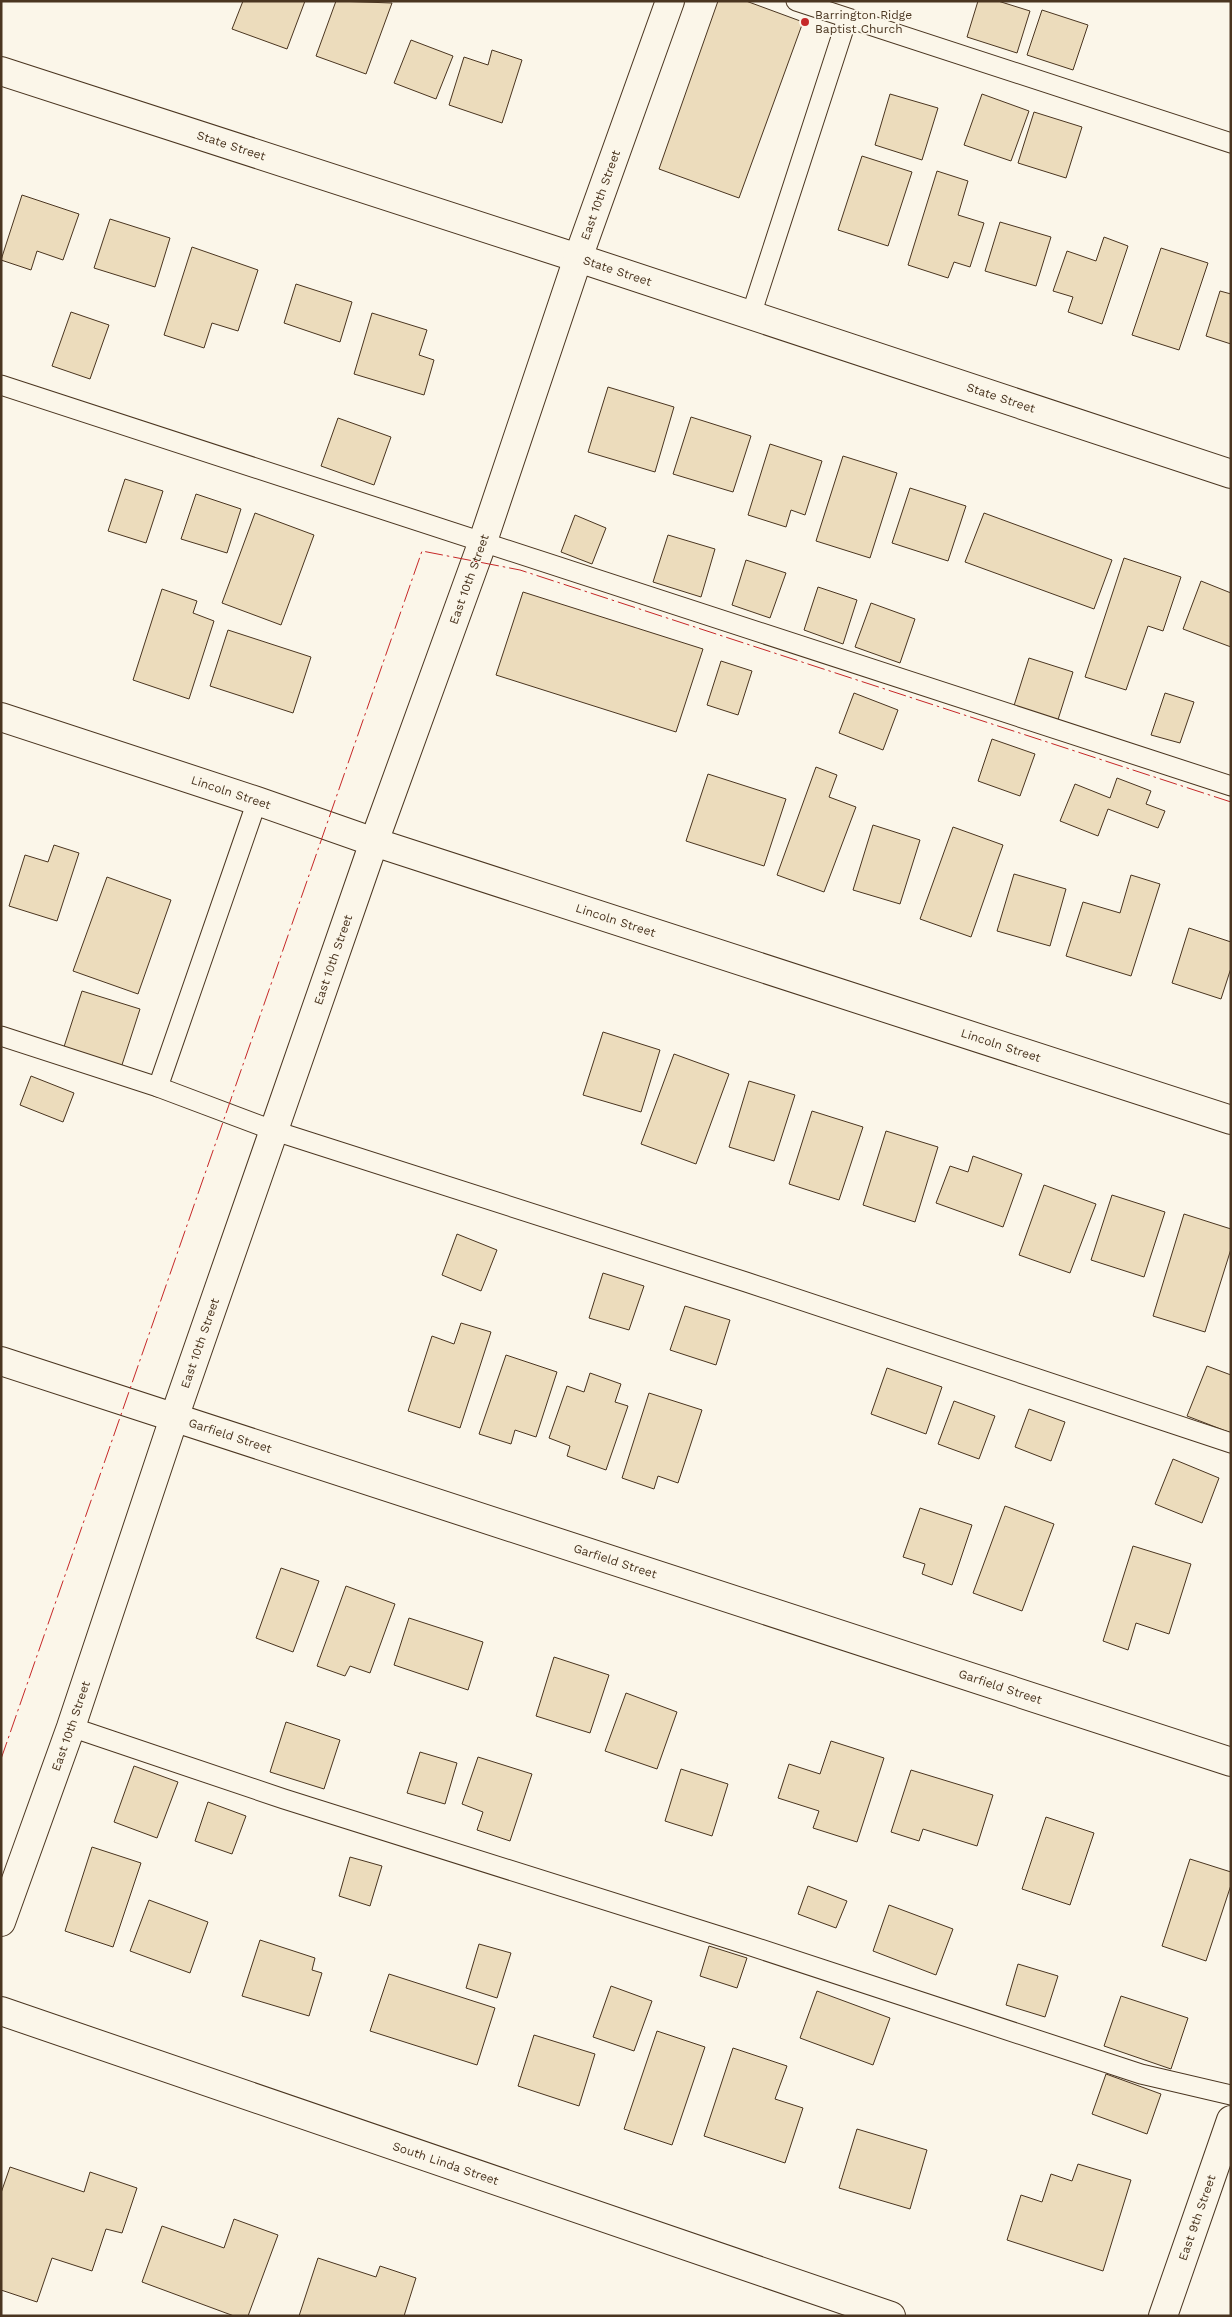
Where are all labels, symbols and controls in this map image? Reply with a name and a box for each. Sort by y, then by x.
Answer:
place label: Barrington Ridge Baptist Church [815,8,912,36]
marker: Barrington Ridge Baptist Church [799,16,811,28]
street label: State Street [195,128,267,163]
street label: East 10th Street [578,148,623,242]
street label: State Street [581,253,654,289]
street label: State Street [965,380,1037,416]
street label: East 10th Street [446,533,492,626]
street label: Lincoln Street [189,773,273,812]
street label: Lincoln Street [574,901,657,940]
street label: East 10th Street [311,913,355,1007]
street label: Lincoln Street [959,1026,1043,1065]
street label: East 10th Street [178,1296,222,1390]
street label: Garfield Street [187,1416,274,1456]
street label: Garfield Street [572,1541,659,1581]
street label: Garfield Street [957,1667,1044,1707]
street label: East 10th Street [49,1679,93,1773]
street label: South Linda Street [391,2139,500,2188]
street label: East 9th Street [1176,2173,1218,2263]

